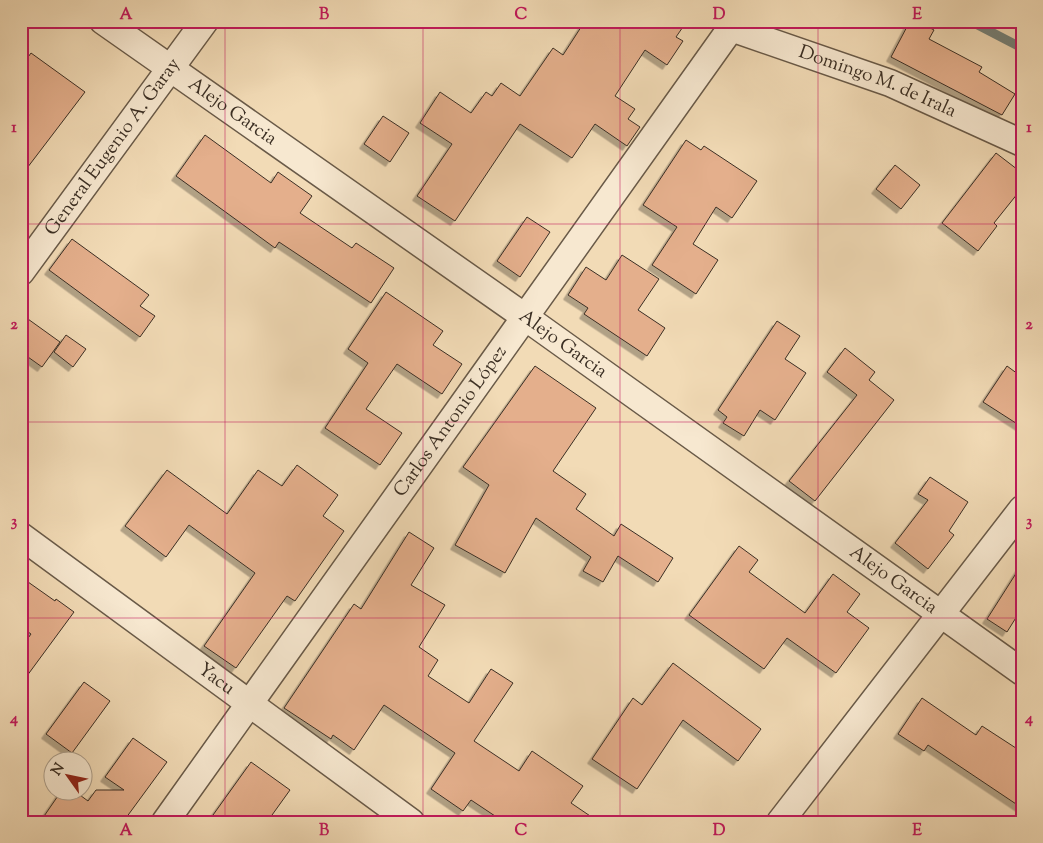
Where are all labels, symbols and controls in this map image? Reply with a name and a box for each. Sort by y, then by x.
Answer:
text: A [120,4,133,27]
text: B [319,4,329,27]
text: C [515,4,528,27]
text: D [713,4,726,27]
text: E [912,4,922,27]
street label: Domingo M. de Irala [795,39,961,125]
street label: General Eugenio A. Garay [38,52,187,241]
street label: Alejo Garcia [182,71,282,152]
text: 1 [11,117,17,140]
text: 1 [1026,117,1032,140]
street label: Alejo Garcia [513,303,613,385]
text: 2 [10,314,18,337]
text: 2 [1025,314,1033,337]
street label: Carlos Antonio López [387,340,514,503]
text: 3 [11,511,18,534]
text: 3 [1026,511,1033,534]
street label: Alejo Garcia [843,539,943,621]
street label: Yacu [192,656,240,702]
text: 4 [9,708,18,731]
text: 4 [1024,708,1033,731]
north arrow [42,750,92,800]
text: N [47,760,70,780]
text: A [120,820,133,843]
text: B [319,820,329,843]
text: C [515,820,528,843]
text: D [713,820,726,843]
text: E [912,820,922,843]

